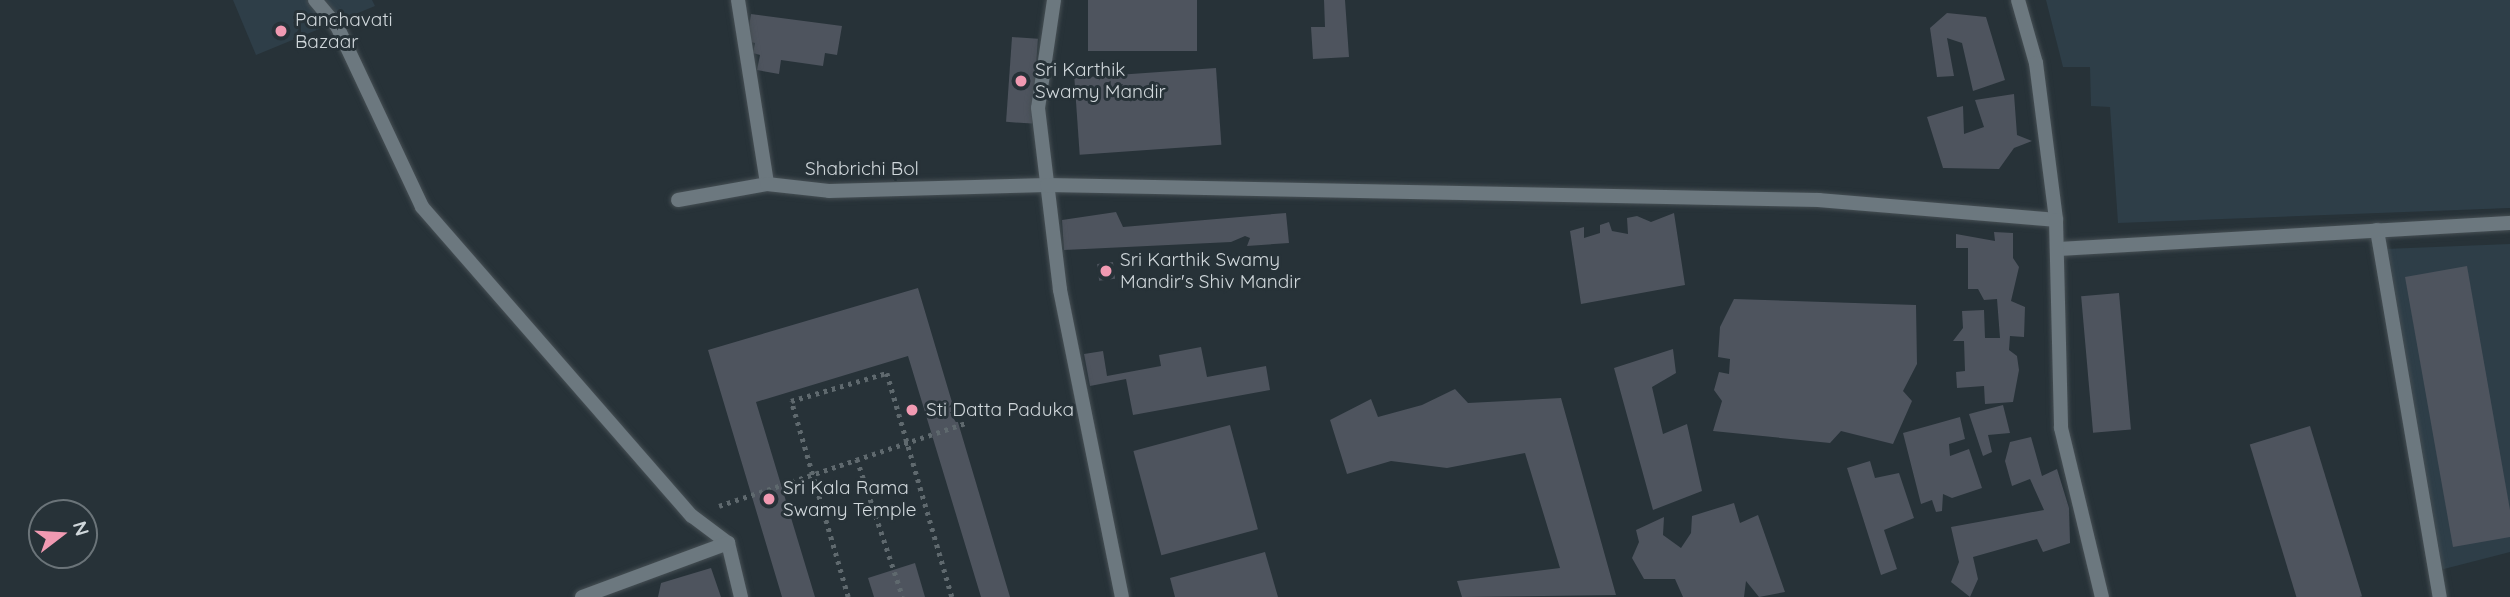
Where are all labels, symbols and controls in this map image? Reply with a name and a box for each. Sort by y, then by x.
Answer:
place label: Panchavati Bazaar [295,9,393,53]
marker: Panchavati Bazaar [273,23,289,39]
place label: Sri Karthik Swamy Mandir [1035,59,1166,103]
marker: Sri Karthik Swamy Mandir [1013,73,1029,89]
street label: Shabrichi Bol [805,158,919,180]
place label: Sri Karthik Swamy Mandir's Shiv Mandir [1120,249,1301,293]
marker: Sri Karthik Swamy Mandir's Shiv Mandir [1098,263,1114,279]
place label: Sti Datta Paduka [926,399,1074,421]
marker: Sti Datta Paduka [904,402,920,418]
place label: Sri Kala Rama Swamy Temple [783,477,916,521]
marker: Sri Kala Rama Swamy Temple [761,491,777,507]
north arrow [28,499,98,569]
text: N [68,518,95,539]

